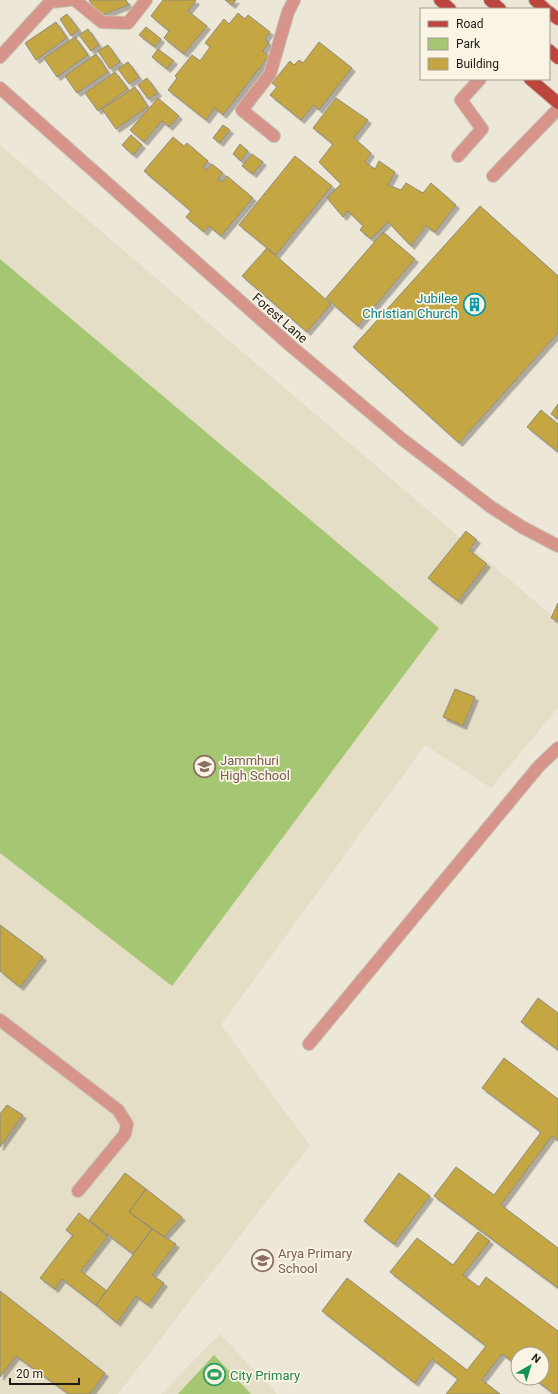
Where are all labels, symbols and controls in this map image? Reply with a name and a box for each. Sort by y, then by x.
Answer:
legend [420,8,550,80]
text: Road [456,17,484,31]
text: Park [456,37,481,51]
text: Building [456,57,499,71]
street label: Forest Lane [249,290,311,346]
place label: Jubilee Christian Church [362,291,458,321]
building icon: Jubilee Christian Church [461,292,487,318]
place label: Jammhuri High School [220,753,290,783]
school or university icon: Jammhuri High School [192,754,218,780]
place label: Arya Primary School [278,1246,352,1276]
school or university icon: Arya Primary School [249,1247,275,1273]
north arrow [510,1346,550,1386]
text: N [529,1351,543,1366]
scale bar [10,1360,79,1386]
sports icon: City Primary [201,1362,227,1388]
text: 20 m [16,1367,43,1381]
place label: City Primary [230,1368,300,1383]

